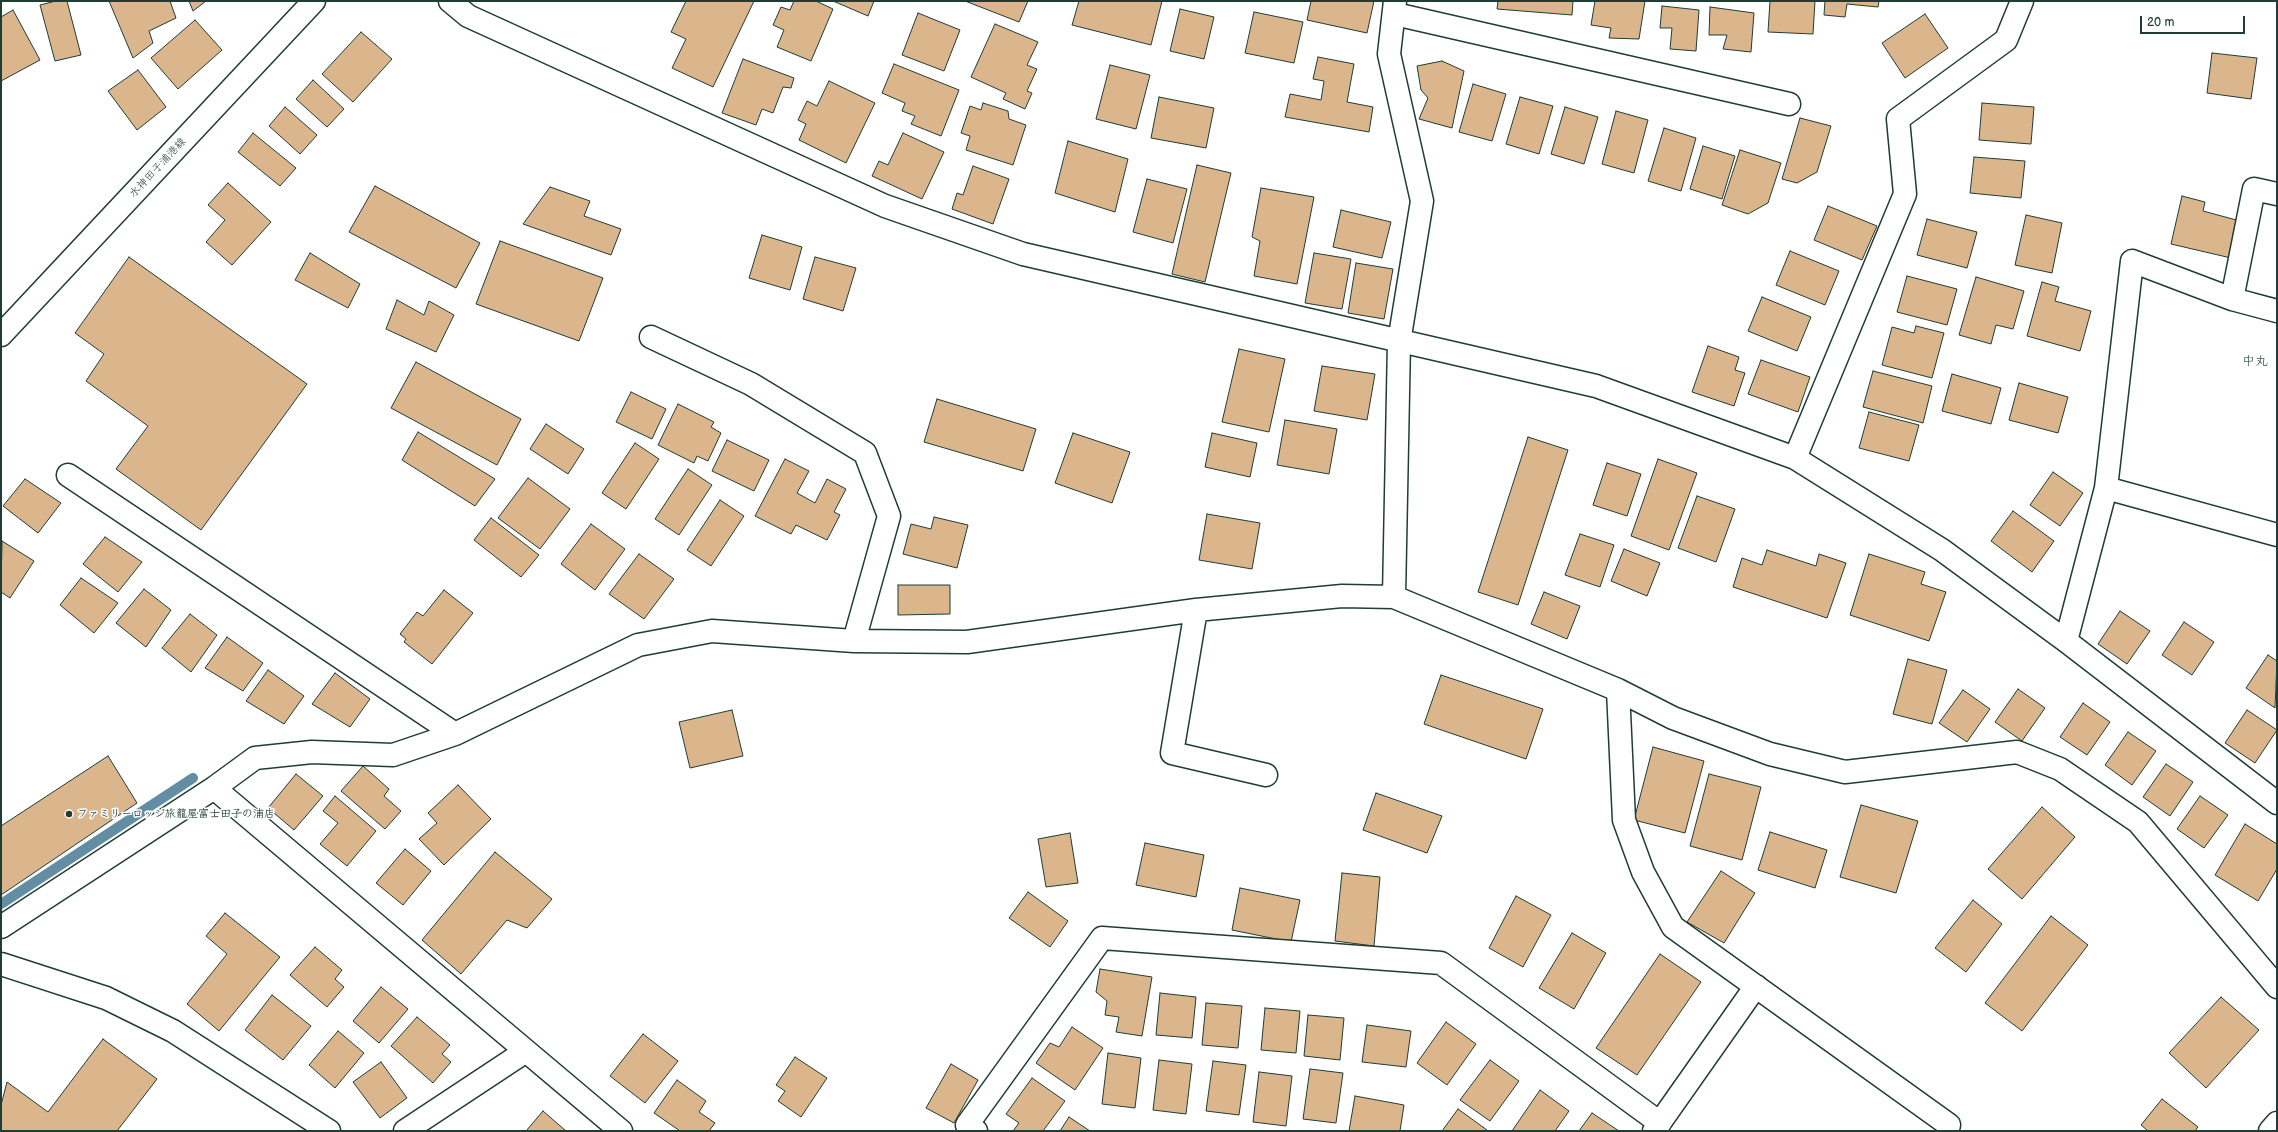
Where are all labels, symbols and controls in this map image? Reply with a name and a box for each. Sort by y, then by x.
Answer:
scale bar [2142,8,2247,34]
text: 20 m [2147,15,2174,30]
street label: 水神田子浦港線 [127,135,189,201]
district label: 中丸 [2242,354,2268,370]
place label: ファミリーロッジ旅籠屋富士田子の浦店 [77,807,275,821]
marker: ファミリーロッジ旅籠屋富士田子の浦店 [64,809,74,819]

